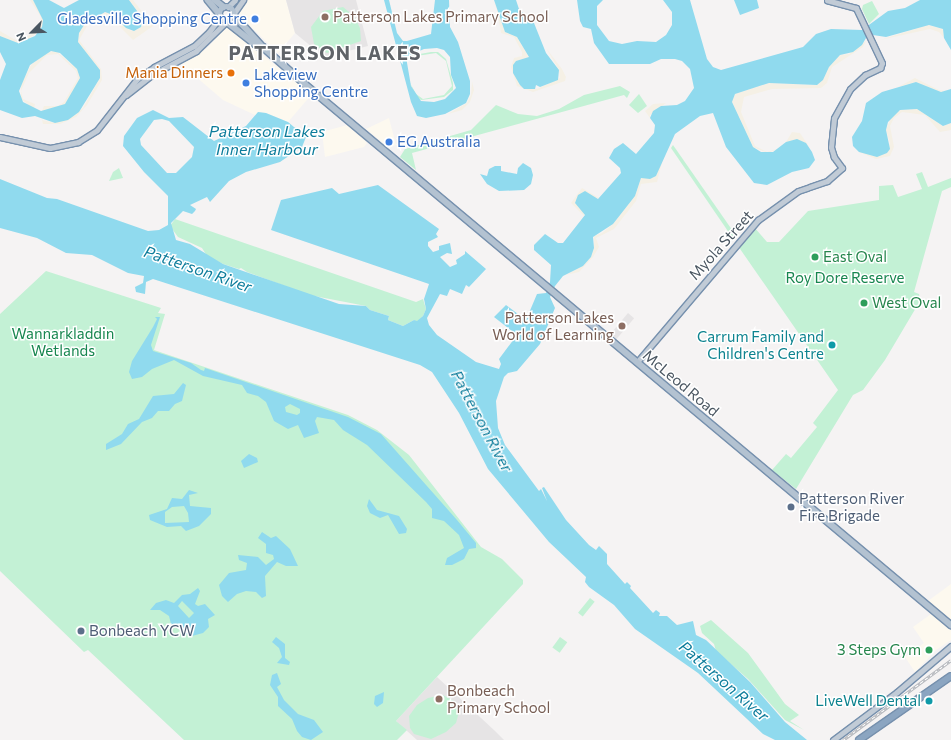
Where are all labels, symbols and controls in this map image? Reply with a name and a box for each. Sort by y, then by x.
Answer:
place label: Patterson Lakes Primary School [333,8,549,26]
place label: Gladesville Shopping Centre [57,10,247,28]
north arrow [12,12,52,52]
marker: Patterson Lakes Primary School [320,12,330,22]
marker: Gladesville Shopping Centre [250,14,260,24]
text: N [13,31,28,44]
district label: PATTERSON LAKES [229,42,421,64]
place label: Mania Dinners [125,64,223,82]
place label: Lakeview Shopping Centre [254,65,368,100]
marker: Mania Dinners [226,68,236,78]
marker: Lakeview Shopping Centre [241,78,251,88]
water label: Patterson Lakes Inner Harbour [209,121,325,159]
place label: EG Australia [397,133,480,151]
marker: EG Australia [384,137,394,147]
street label: Myola Street [685,207,757,283]
water label: Patterson River [142,242,254,296]
place label: East Oval [823,248,887,266]
marker: East Oval [810,252,820,262]
park label: Roy Dore Reserve [786,269,904,287]
place label: West Oval [872,294,941,312]
marker: West Oval [859,298,869,308]
place label: Patterson Lakes World of Learning [492,308,614,343]
marker: Patterson Lakes World of Learning [617,321,627,331]
park label: Wannarkladdin Wetlands [12,324,114,359]
place label: Carrum Family and Children's Centre [697,327,824,362]
marker: Carrum Family and Children's Centre [827,340,837,350]
street label: McLeod Road [639,346,723,420]
water label: Patterson River [447,367,517,475]
place label: Patterson River Fire Brigade [799,489,905,524]
marker: Patterson River Fire Brigade [786,502,796,512]
place label: Bonbeach YCW [89,622,195,640]
marker: Bonbeach YCW [76,626,86,636]
water label: Patterson River [675,637,773,725]
place label: 3 Steps Gym [837,641,921,659]
marker: 3 Steps Gym [924,645,934,655]
place label: Bonbeach Primary School [447,681,550,716]
place label: LiveWell Dental [815,692,921,710]
marker: Bonbeach Primary School [434,694,444,704]
marker: LiveWell Dental [924,696,934,706]

